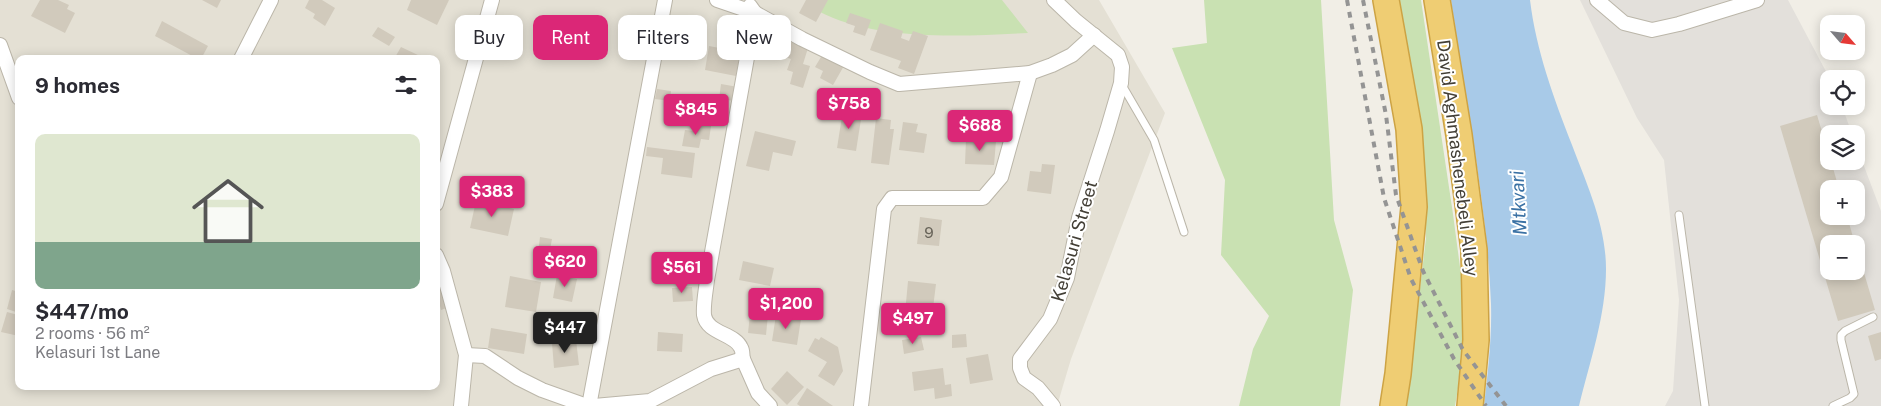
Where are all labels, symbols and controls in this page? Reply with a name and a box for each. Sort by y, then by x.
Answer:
chip: Buy [455,15,523,60]
chip: Rent [533,15,608,60]
chip: Filters [618,15,707,60]
chip: New [717,15,791,60]
north arrow [1820,15,1865,60]
map controls [1820,15,1865,280]
street label: David Aghmashenebeli Alley [1433,38,1483,278]
button: locate [1820,70,1865,115]
icon: filters [392,71,420,99]
text: 9 homes [35,73,120,98]
pin: $758 [819,88,879,130]
pin: $845 [666,94,726,136]
text: $758 [828,94,870,113]
text: $845 [675,100,717,119]
pin: $688 [950,110,1010,152]
text: $688 [959,116,1001,135]
button: layers [1820,125,1865,170]
icon: home [183,166,273,256]
water label: Mtkvari [1505,170,1531,236]
pin: $383 [462,176,522,218]
street label: Kelasuri Street [1047,178,1101,304]
button: + [1820,180,1865,225]
text: $383 [471,182,513,201]
house number: 9 [924,224,934,241]
button: − [1820,235,1865,280]
pin: $620 [535,246,595,288]
text: $620 [544,252,586,271]
pin: $561 [652,252,712,294]
text: $561 [662,258,702,277]
pin: $1,200 [745,288,827,330]
text: $1,200 [759,294,813,313]
text: $447/mo [35,299,129,324]
pin: $497 [883,302,943,345]
text: $497 [892,309,934,328]
pin: $447 [535,312,595,354]
text: $447 [544,318,586,337]
text: 2 rooms · 56 m² [35,324,150,343]
text: Kelasuri 1st Lane [35,343,160,362]

